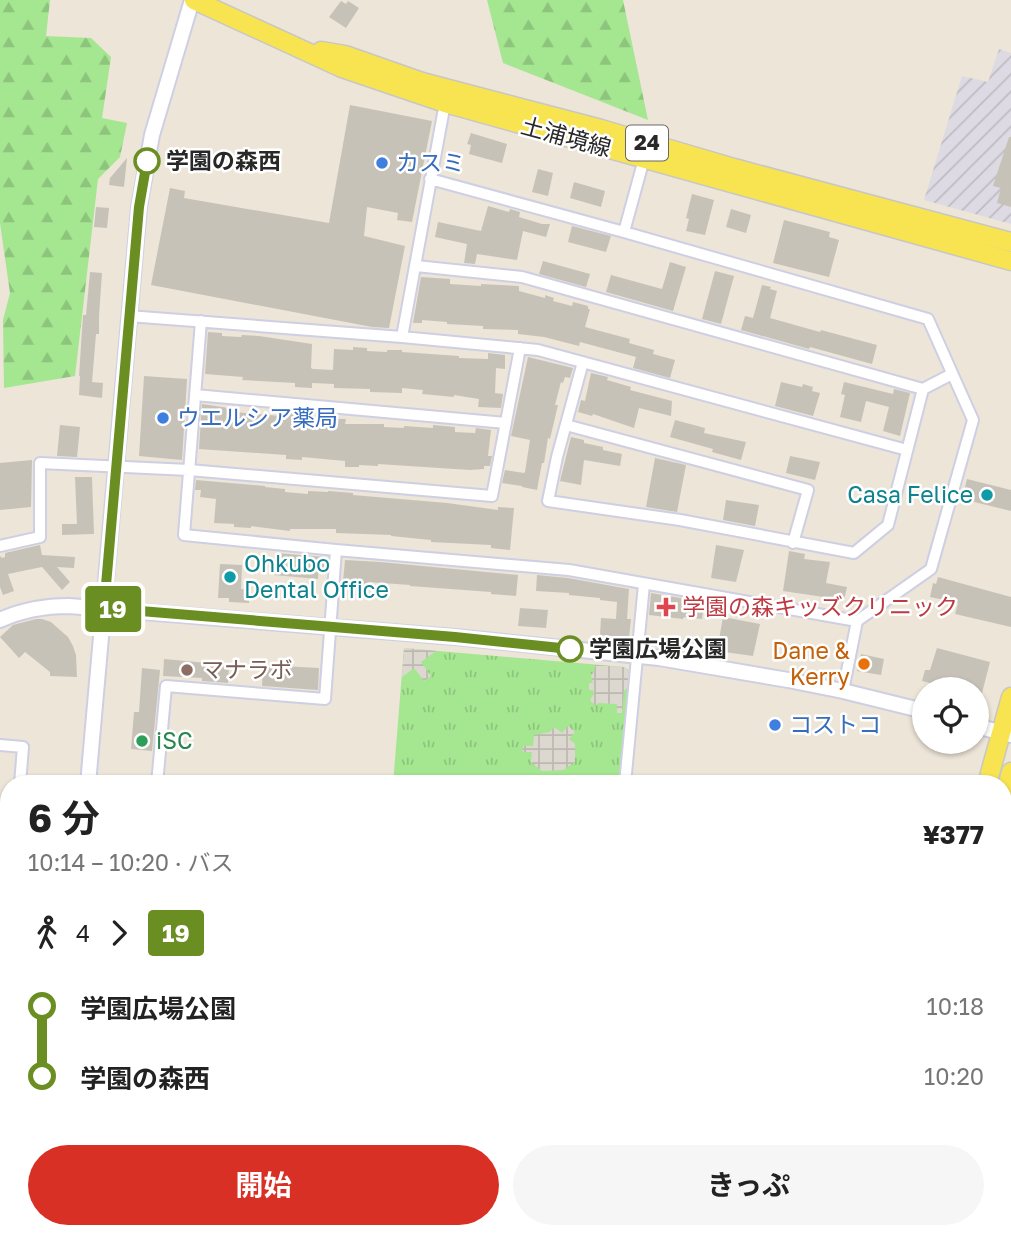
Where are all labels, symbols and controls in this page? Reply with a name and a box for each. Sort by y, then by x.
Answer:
street label: 土浦境線 [518,111,614,161]
road number: 24 [626,125,668,160]
place label: 学園の森西 [166,146,281,174]
marker: 学園の森西 [134,148,160,174]
place label: カスミ [396,148,465,176]
marker: カスミ [374,155,390,171]
place label: ウエルシア薬局 [177,403,338,431]
marker: ウエルシア薬局 [155,410,171,426]
place label: Casa Felice [847,480,973,508]
marker: Casa Felice [979,487,995,503]
place label: Ohkubo Dental Office [244,549,389,603]
marker: Ohkubo Dental Office [222,569,238,585]
line badge: 19 [82,586,144,632]
place label: 学園の森キッズクリニック [682,592,958,620]
text: 19 [99,594,127,623]
marker: 学園の森キッズクリニック [656,597,676,617]
place label: 学園広場公園 [589,634,727,662]
marker: 学園広場公園 [557,636,583,662]
place label: Dane & Kerry [772,636,851,690]
place label: マナラボ [201,655,293,683]
marker: Dane & Kerry [856,656,872,672]
marker: マナラボ [179,662,195,678]
map controls [912,677,989,754]
button: locate [912,677,989,754]
place label: コストコ [789,710,881,738]
marker: コストコ [767,717,783,733]
place label: iSC [156,726,193,754]
marker: iSC [134,733,150,749]
text: 6 分 [28,795,100,840]
text: ¥377 [923,819,984,850]
text: 10:14 – 10:20 · バス [28,848,234,876]
icon: walk [28,914,66,952]
icon: forward [100,914,138,952]
text: 19 [162,918,190,947]
text: 4 [76,919,90,947]
text: 10:18 [927,992,984,1020]
text: 学園広場公園 [80,993,236,1024]
text: 10:20 [924,1062,984,1090]
text: 学園の森西 [80,1063,210,1094]
button: 開始 [28,1145,499,1225]
button: きっぷ [513,1145,984,1225]

